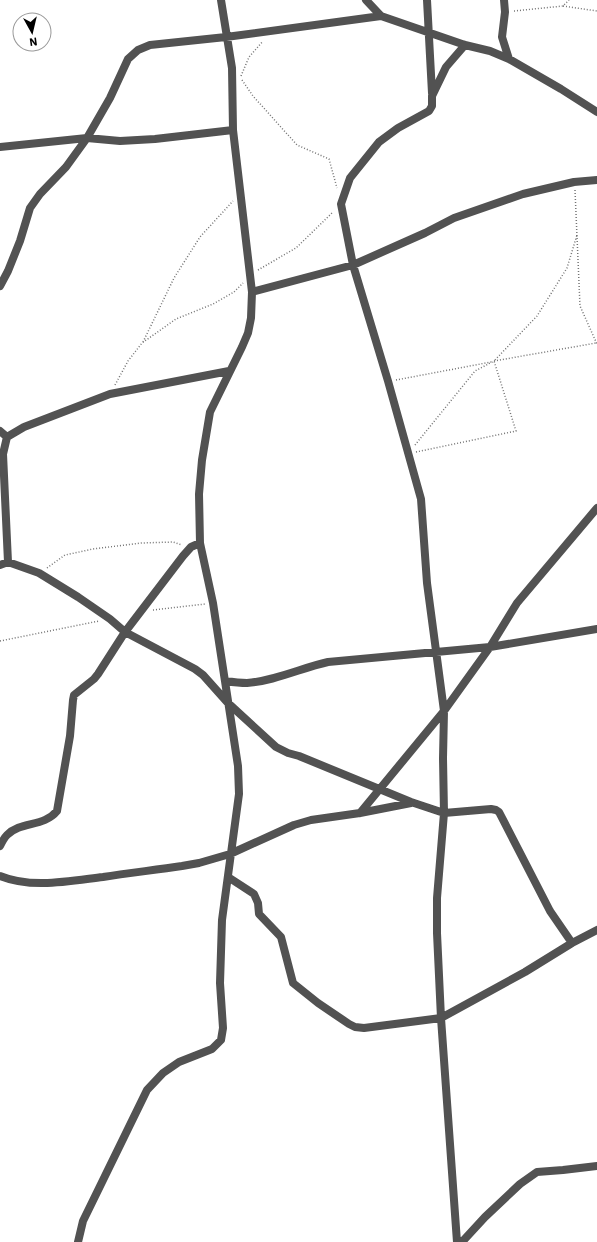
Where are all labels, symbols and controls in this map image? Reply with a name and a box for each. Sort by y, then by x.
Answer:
north arrow [12,12,52,52]
text: N [28,34,38,49]

